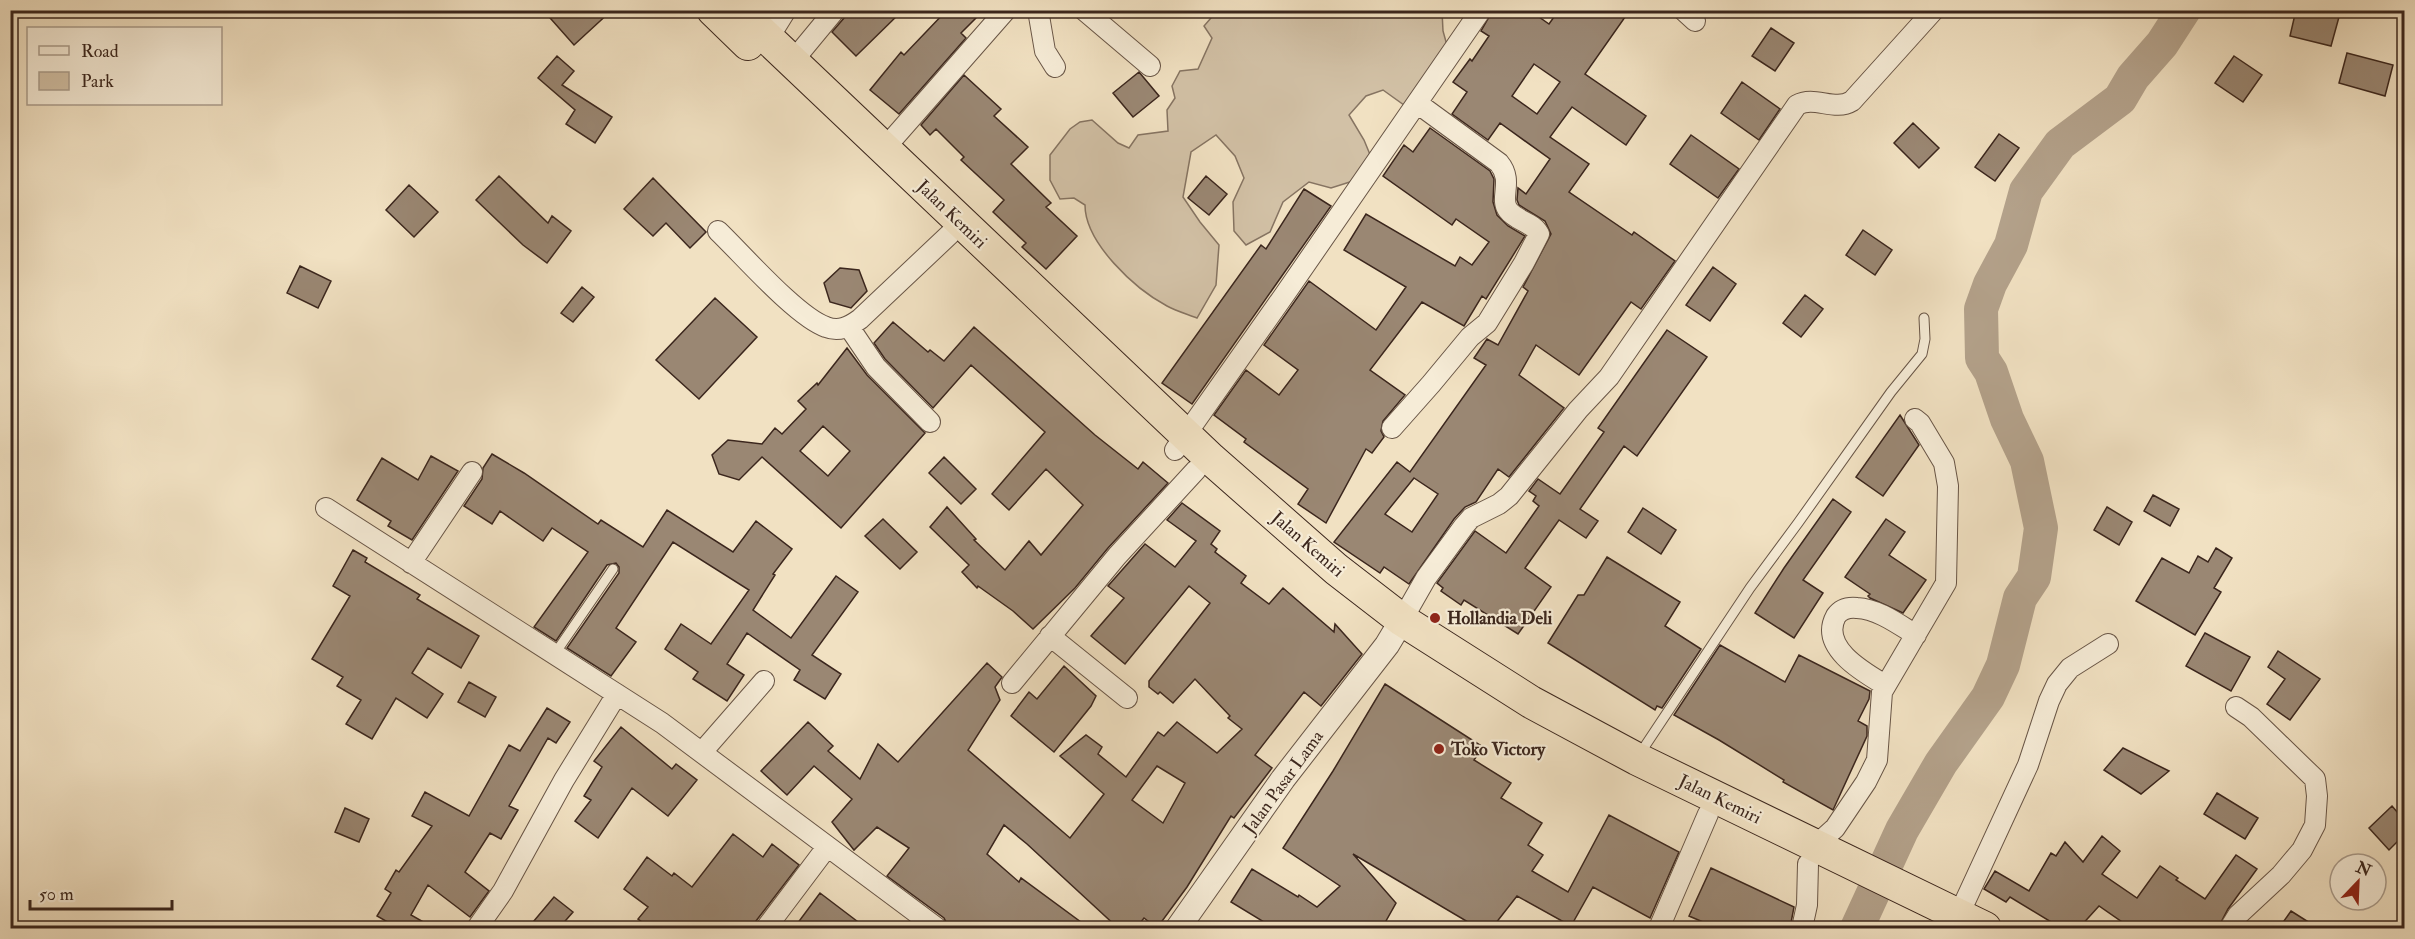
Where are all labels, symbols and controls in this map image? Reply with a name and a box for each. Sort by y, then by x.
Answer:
legend [27,27,222,105]
text: Road [81,40,119,63]
text: Park [81,70,114,93]
street label: Jalan Kemiri [911,174,992,254]
street label: Jalan Kemiri [1266,506,1349,583]
place label: Hollandia Deli [1447,607,1553,630]
marker: Hollandia Deli [1428,611,1442,625]
street label: Jalan Pasar Lama [1237,725,1329,840]
place label: Toko Victory [1450,738,1546,761]
marker: Toko Victory [1432,742,1446,756]
street label: Jalan Kemiri [1674,769,1765,829]
north arrow [2328,852,2388,912]
text: N [2352,857,2375,881]
scale bar [30,873,172,911]
text: 50 m [39,883,74,906]

